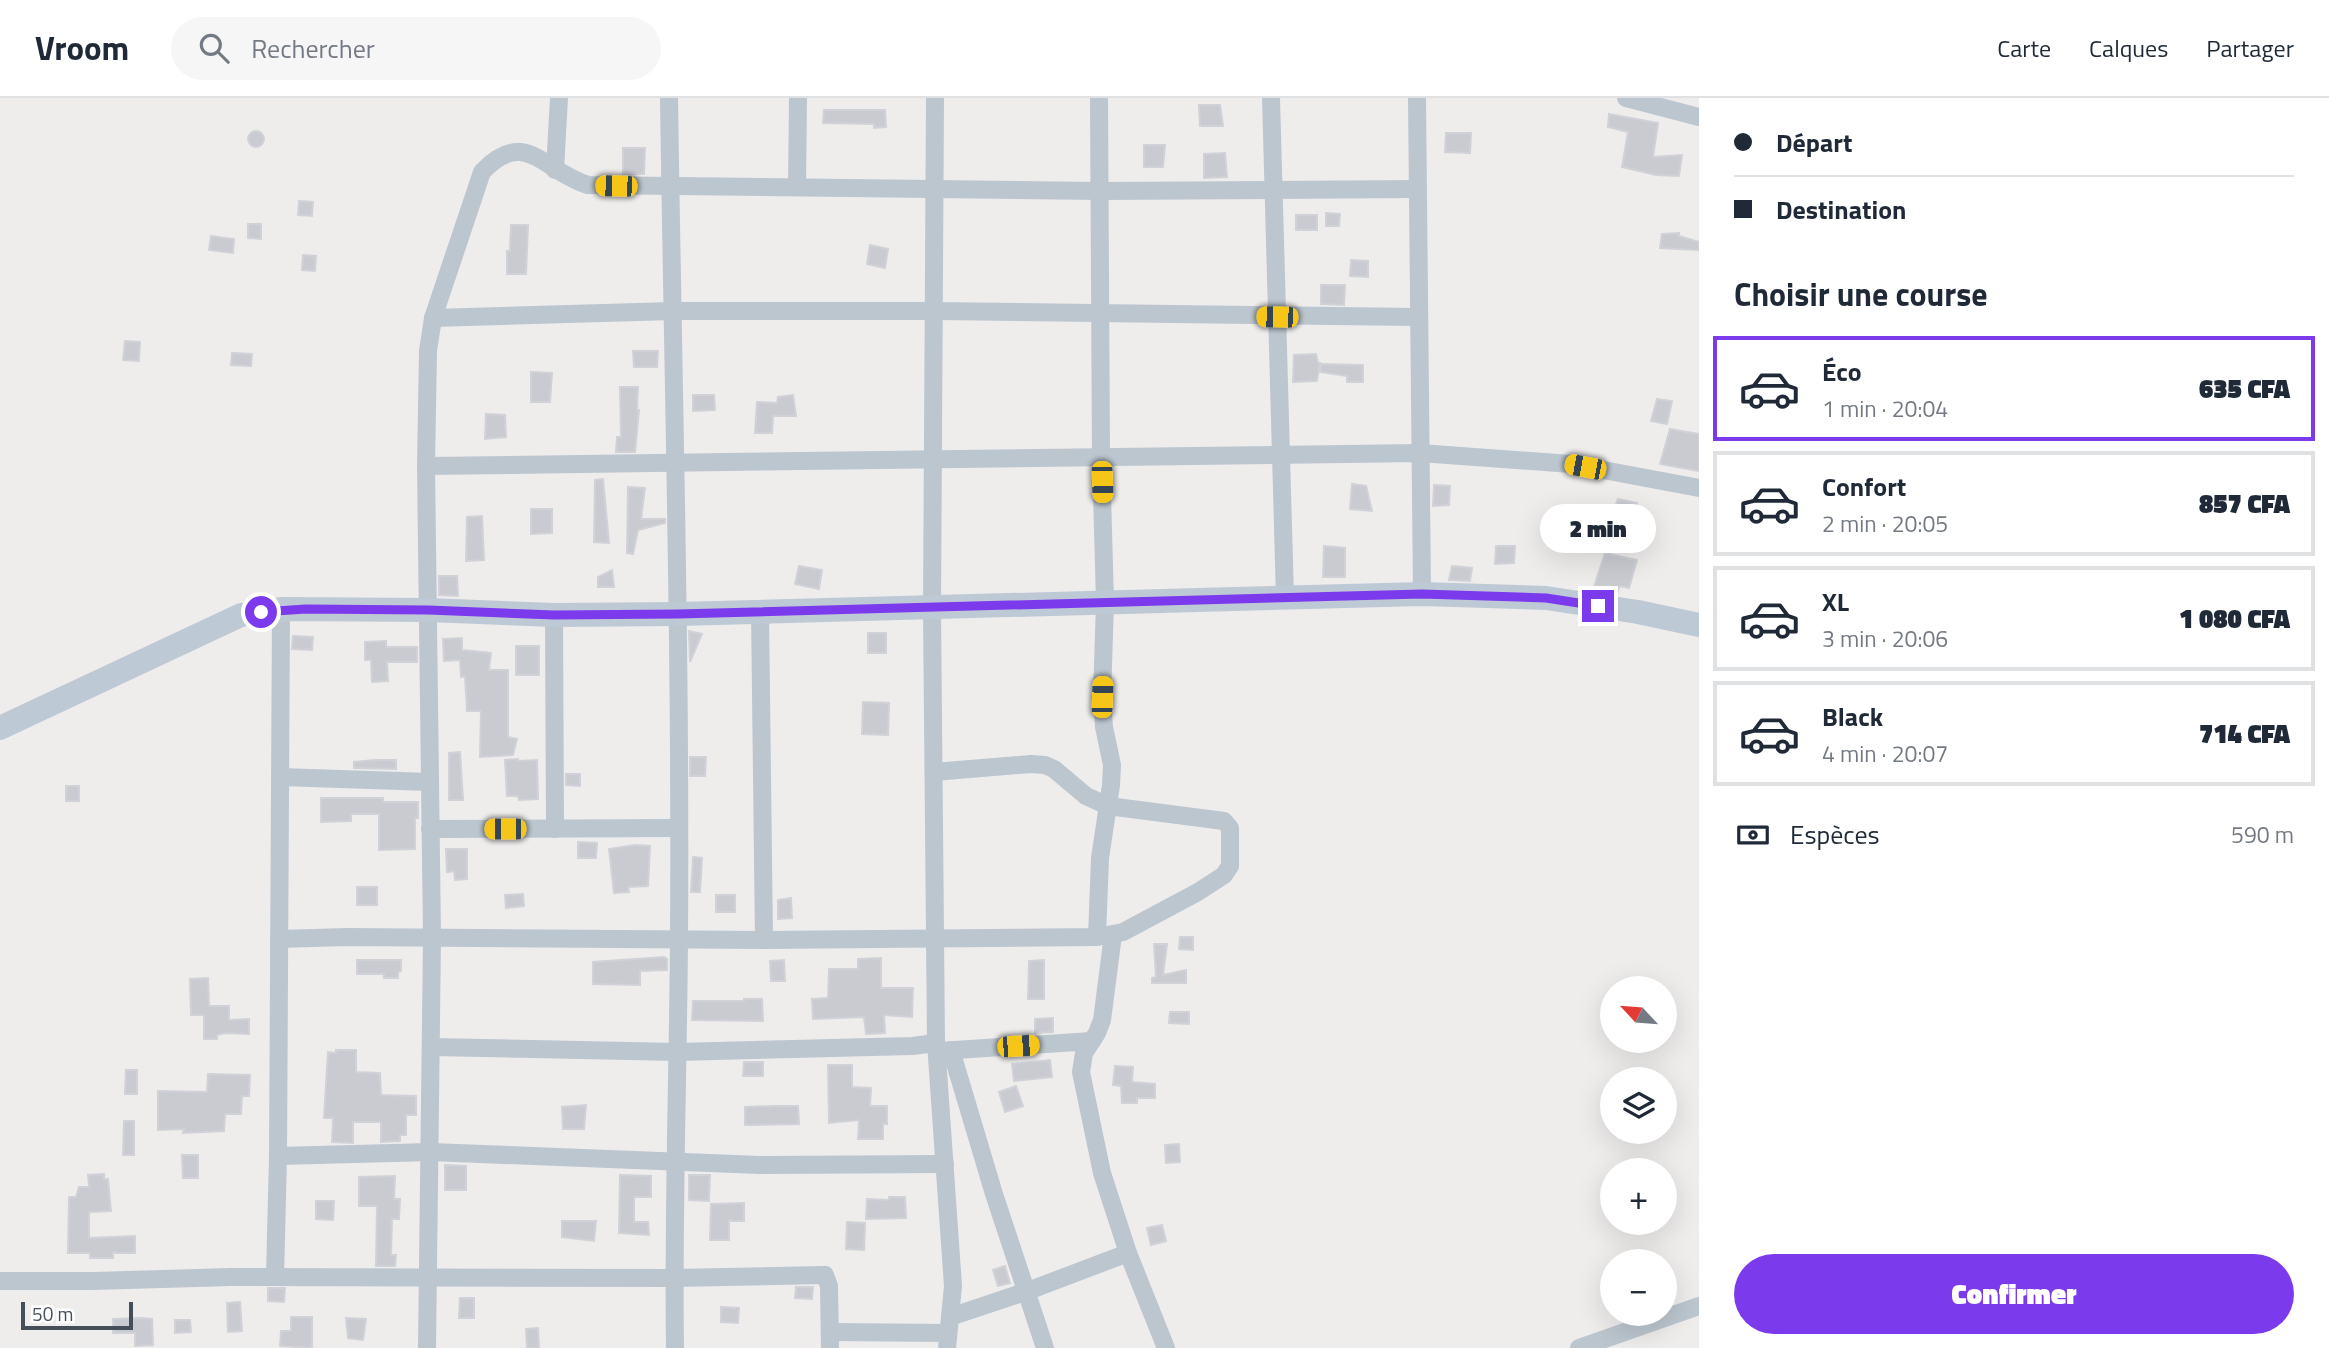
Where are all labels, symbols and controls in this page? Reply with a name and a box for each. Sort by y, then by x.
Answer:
search box [171,17,661,80]
text: Vroom [35,23,129,73]
icon: search [195,29,233,67]
text: Rechercher [251,29,375,68]
text: Carte [1997,30,2051,66]
text: Calques [2089,30,2168,66]
text: Partager [2206,30,2294,66]
text: Départ [1776,123,1852,162]
car [595,175,638,197]
text: Destination [1776,190,1906,229]
text: Choisir une course [1734,270,1988,318]
car [1256,306,1299,328]
text: Éco [1822,352,1862,391]
icon: car [1738,357,1801,420]
text: 635 CFA [2199,369,2290,408]
text: 1 min · 20:04 [1822,391,1948,426]
car [1563,453,1608,481]
car [1091,461,1114,503]
text: Confort [1822,467,1906,506]
icon: car [1738,472,1801,535]
text: 857 CFA [2199,484,2290,523]
callout: 2 min [1540,504,1656,554]
text: 2 min · 20:05 [1822,506,1948,541]
text: 2 min [1569,511,1627,546]
text: XL [1822,582,1849,621]
icon: car [1738,587,1801,650]
route end [1582,590,1614,622]
route start [245,596,277,628]
text: 1 080 CFA [2179,599,2290,638]
text: 3 min · 20:06 [1822,621,1948,656]
car [1091,676,1114,718]
text: Black [1822,697,1883,736]
icon: car [1738,702,1801,765]
text: 714 CFA [2199,714,2290,753]
text: 4 min · 20:07 [1822,736,1948,771]
text: Espèces [1790,815,1880,854]
icon: cash [1734,816,1772,854]
text: 590 m [2231,817,2294,852]
car [485,819,527,840]
north arrow [1600,976,1676,1054]
map controls [1600,976,1677,1326]
car [997,1034,1040,1058]
button: layers [1600,1067,1677,1144]
button: + [1600,1158,1677,1235]
button: − [1600,1249,1677,1326]
button: Confirmer [1734,1254,2294,1334]
scale bar [21,1299,133,1331]
text: 50 m [32,1299,73,1328]

